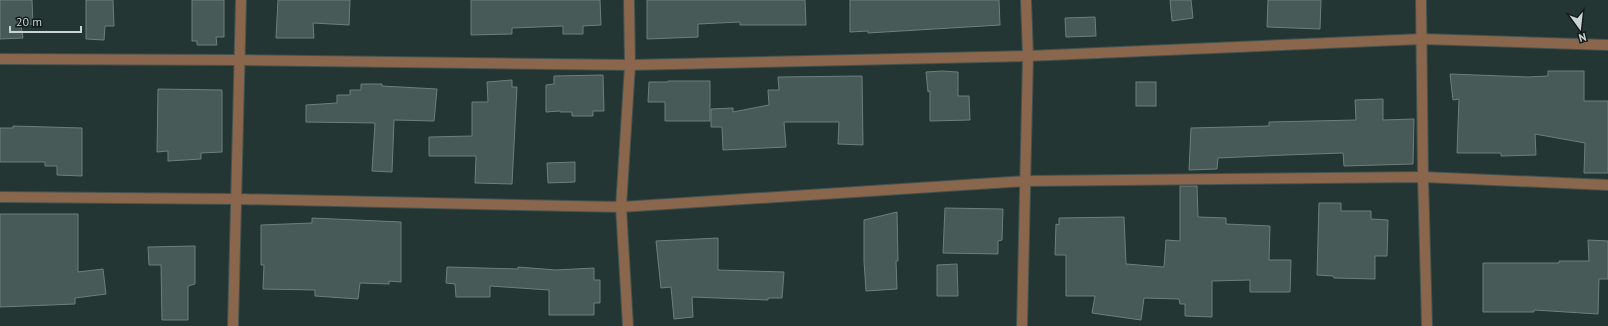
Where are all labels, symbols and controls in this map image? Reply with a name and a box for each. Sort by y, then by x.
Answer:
scale bar [10,8,81,34]
north arrow [1560,8,1600,48]
text: 20 m [16,14,42,29]
text: N [1577,30,1588,45]

